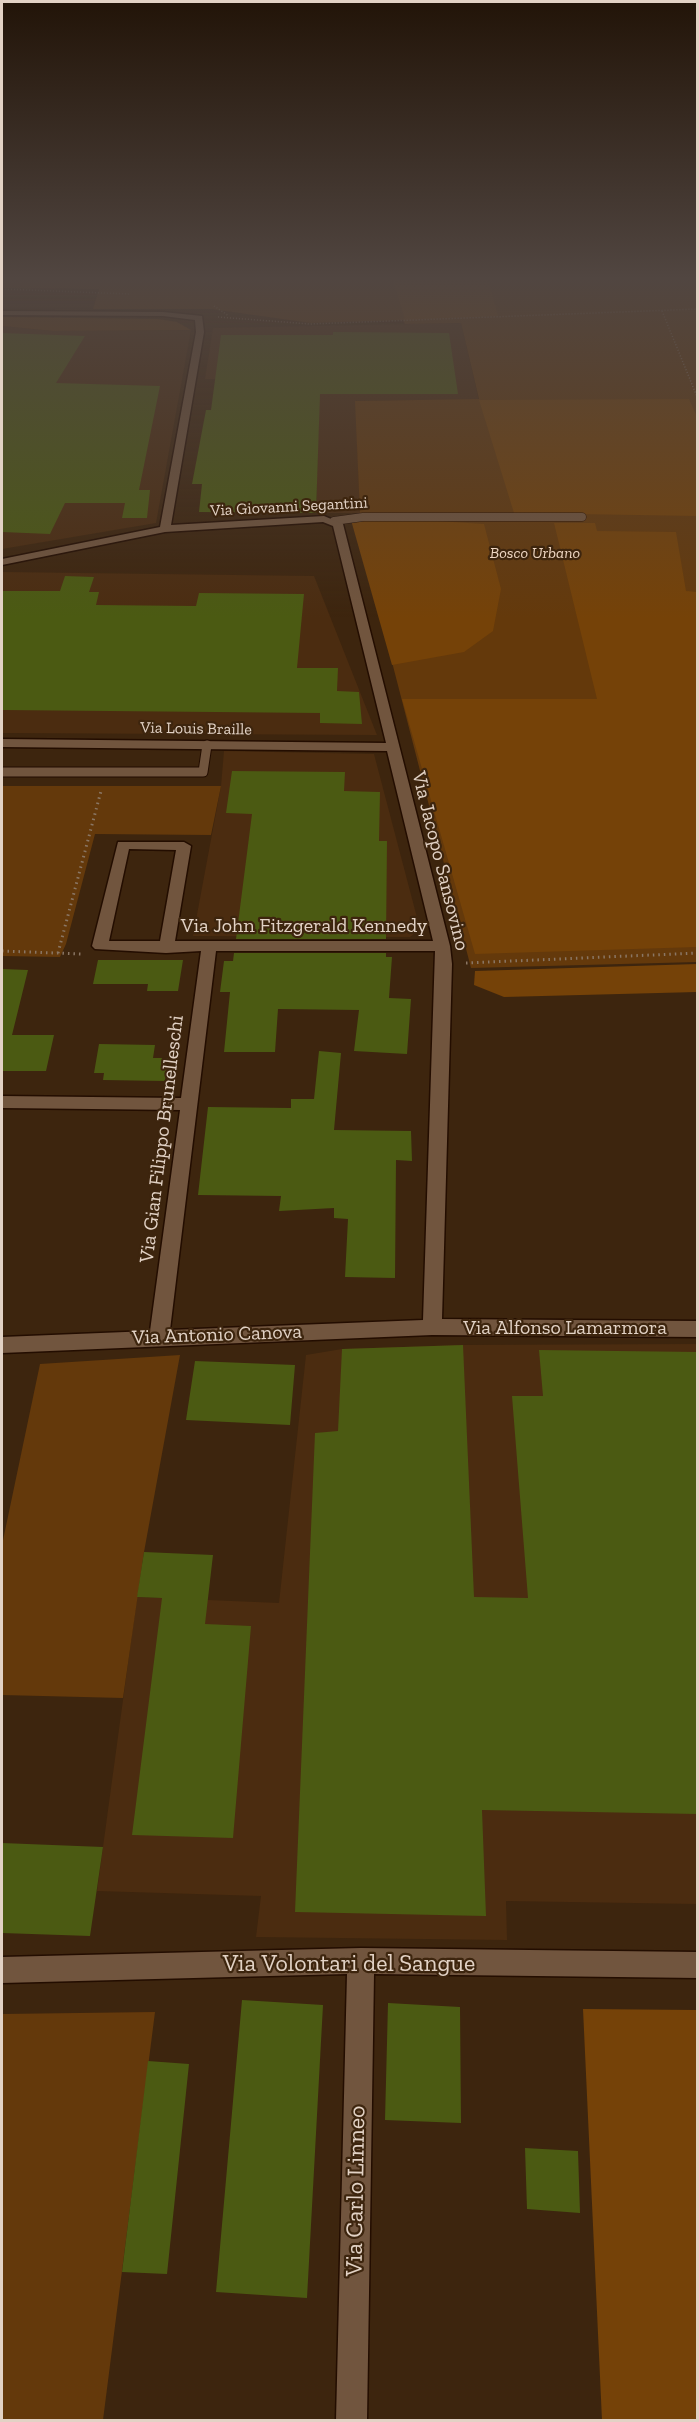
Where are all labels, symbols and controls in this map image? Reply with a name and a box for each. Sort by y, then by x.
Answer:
street label: Via Giovanni Segantini [210,493,368,521]
park label: Bosco Urbano [490,543,580,563]
street label: Via Louis Braille [140,718,252,740]
street label: Via Jacopo Sansovino [406,769,474,953]
street label: Via John Fitzgerald Kennedy [181,914,427,938]
street label: Via Gian Filippo Brunelleschi [135,1014,189,1264]
street label: Via Alfonso Lamarmora [463,1316,667,1340]
street label: Via Antonio Canova [132,1320,302,1350]
street label: Via Volontari del Sangue [223,1950,475,1978]
street label: Via Carlo Linneo [340,2105,372,2277]

